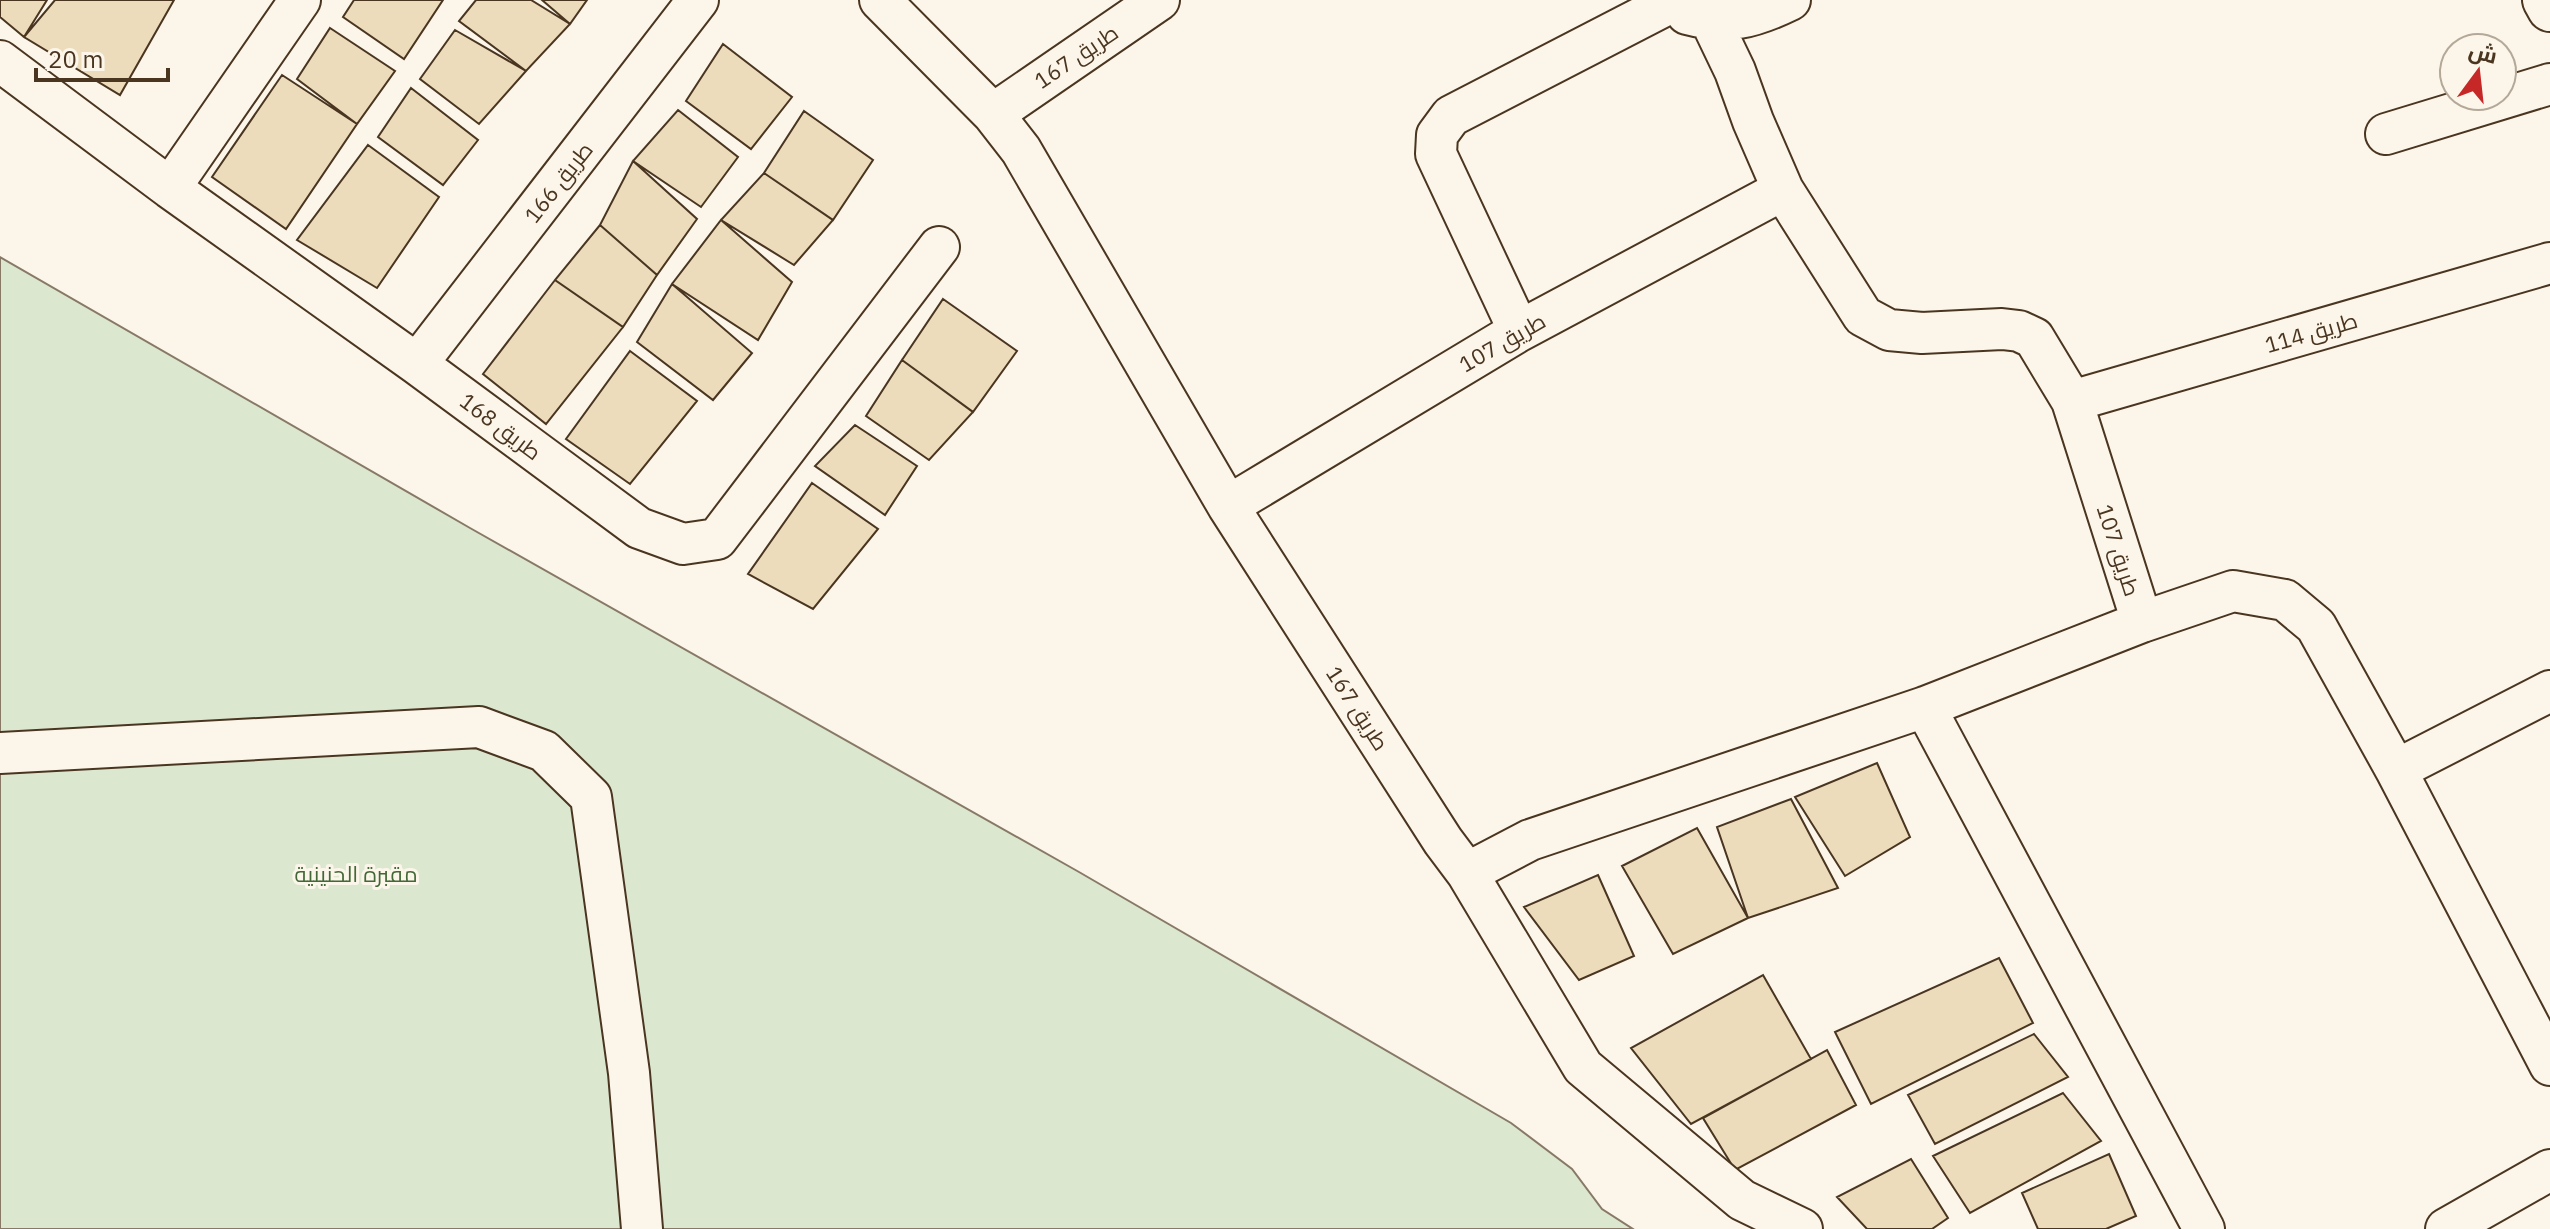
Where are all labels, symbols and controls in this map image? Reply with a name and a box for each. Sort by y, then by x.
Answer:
street label: طريق 167 [1028,17,1124,95]
scale bar [36,32,168,82]
north arrow [2438,32,2518,112]
text: ش [2466,35,2501,70]
text: 20 m [48,43,103,75]
street label: طريق 166 [517,136,599,228]
street label: طريق 114 [2261,305,2361,359]
street label: طريق 107 [1454,306,1550,378]
street label: طريق 168 [454,386,548,466]
street label: طريق 107 [2091,500,2147,600]
street label: طريق 167 [1320,660,1396,756]
park label: مقبرة الحنينية [294,859,418,888]

